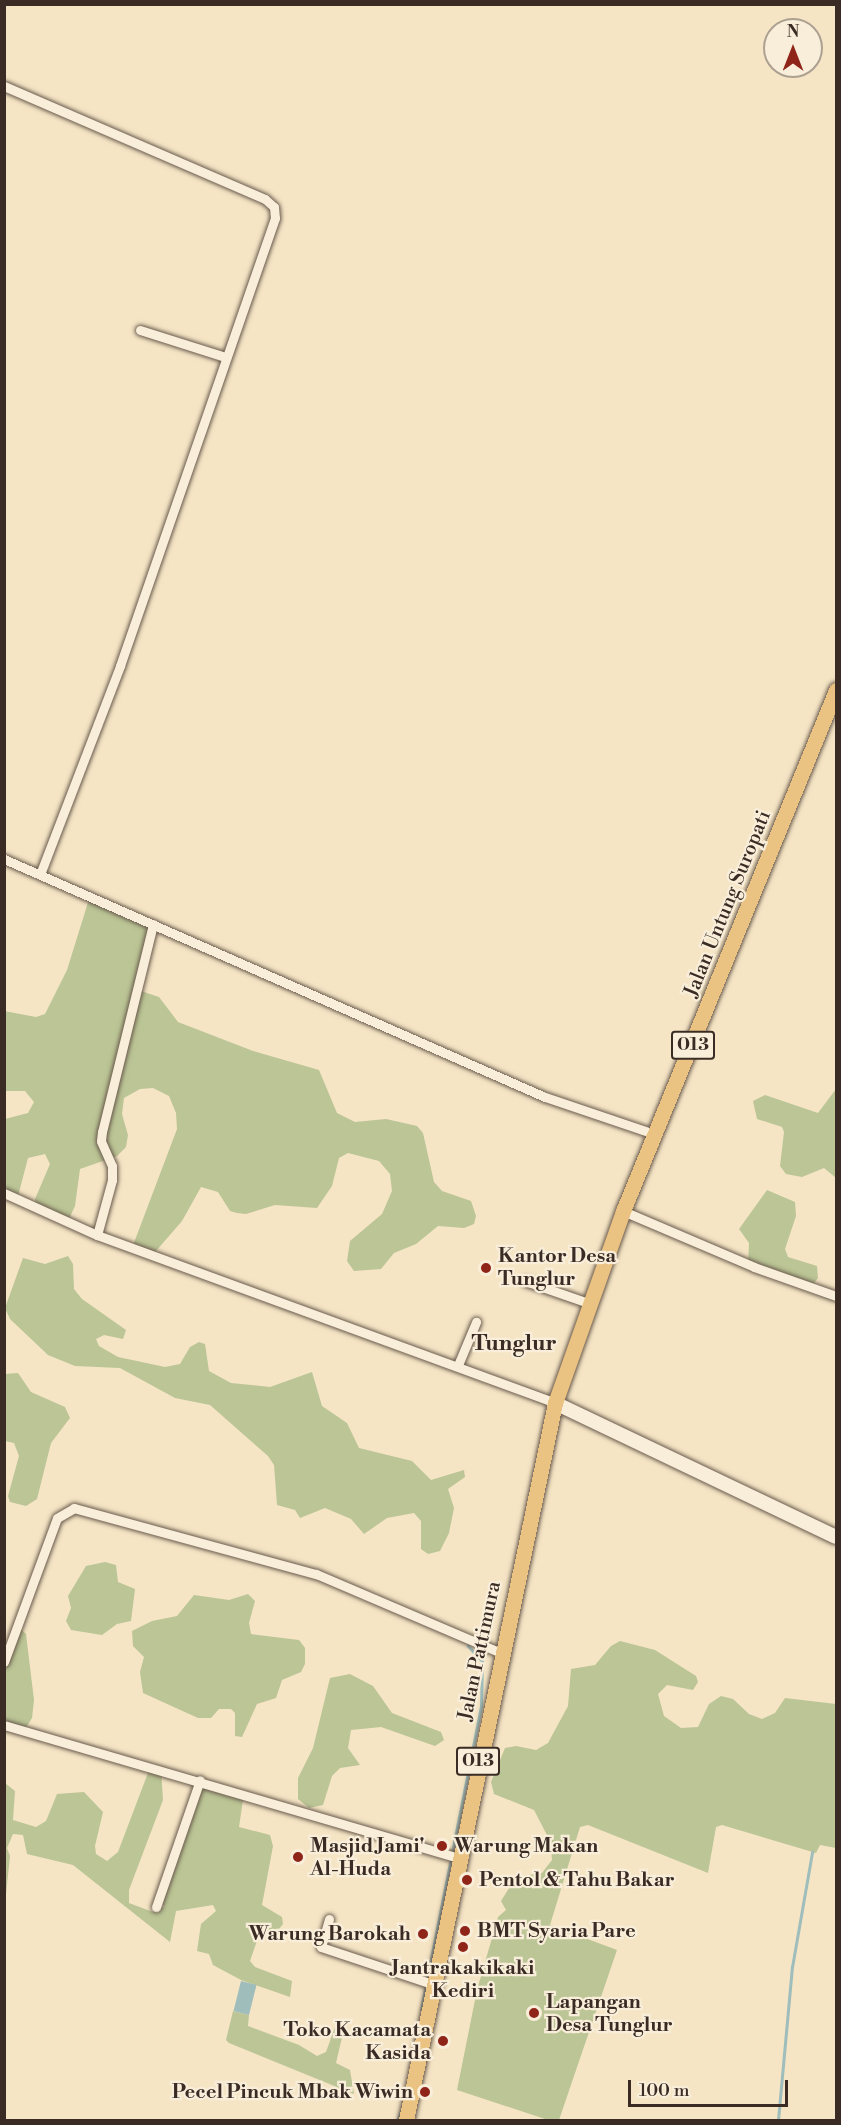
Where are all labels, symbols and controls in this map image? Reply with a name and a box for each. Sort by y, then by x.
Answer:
north arrow [763,18,823,78]
text: N [787,22,799,42]
street label: Jalan Untung Suropati [679,807,777,1001]
road number: 013 [670,1030,716,1060]
place label: Kantor Desa Tunglur [498,1244,616,1291]
marker: Kantor Desa Tunglur [479,1261,493,1275]
district label: Tunglur [471,1331,557,1357]
street label: Jalan Pattimura [454,1579,506,1723]
road number: 013 [456,1746,500,1776]
place label: Masjid Jami' Al-Huda [310,1834,424,1881]
place label: Warung Makan [454,1834,598,1858]
marker: Warung Makan [435,1839,449,1853]
marker: Masjid Jami' Al-Huda [291,1850,305,1864]
place label: Pentol & Tahu Bakar [479,1868,675,1892]
marker: Pentol & Tahu Bakar [460,1873,474,1887]
place label: BMT Syaria Pare [477,1919,636,1943]
place label: Warung Barokah [248,1922,411,1946]
marker: BMT Syaria Pare [458,1924,472,1938]
marker: Warung Barokah [416,1927,430,1941]
marker: Jantrakakikaki Kediri [456,1940,470,1954]
place label: Jantrakakikaki Kediri [392,1956,534,2003]
place label: Lapangan Desa Tunglur [546,1990,673,2037]
marker: Lapangan Desa Tunglur [527,2006,541,2020]
place label: Toko Kacamata Kasida [283,2018,431,2065]
marker: Toko Kacamata Kasida [436,2034,450,2048]
scale bar [631,2068,792,2106]
text: 100 m [639,2079,690,2102]
place label: Pecel Pincuk Mbak Wiwin [172,2080,413,2104]
marker: Pecel Pincuk Mbak Wiwin [418,2085,432,2099]

